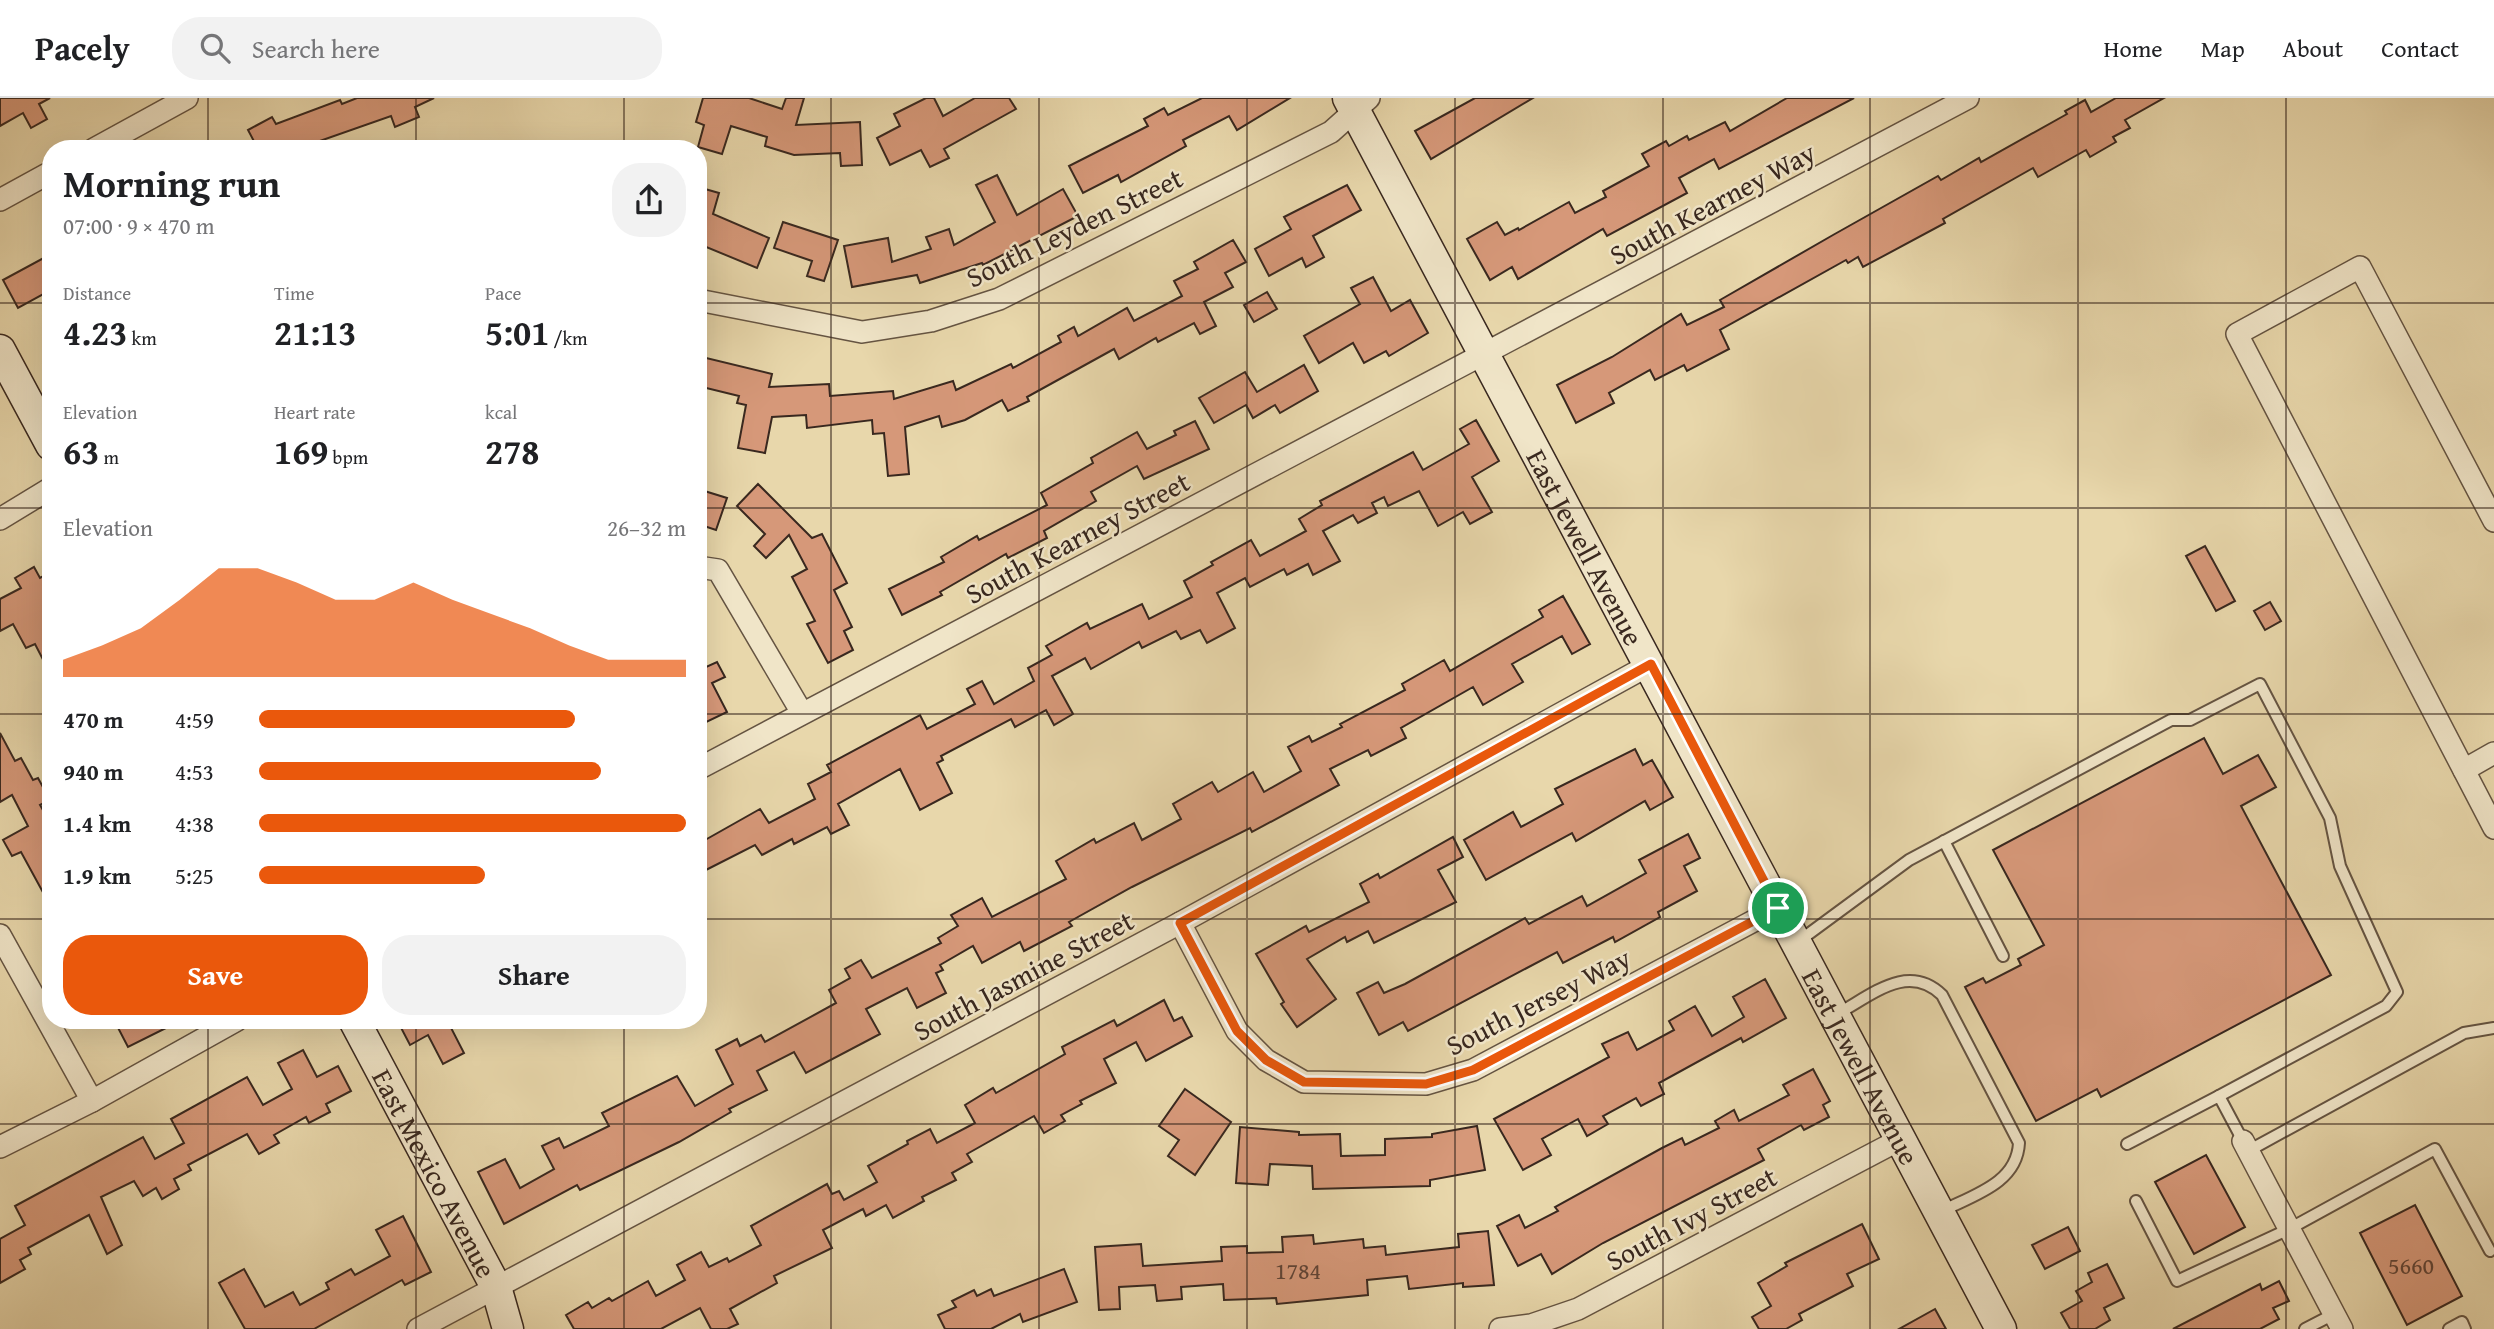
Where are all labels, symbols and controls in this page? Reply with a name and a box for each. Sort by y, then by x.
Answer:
search box [172,17,662,80]
text: Pacely [35,24,130,72]
icon: search [196,29,234,67]
text: Search here [252,29,380,68]
text: Home [2104,31,2163,66]
text: Map [2201,31,2245,66]
text: About [2283,31,2343,66]
text: Contact [2381,31,2459,66]
street label: South Kearney Way [1602,131,1822,275]
text: Morning run [63,155,280,211]
street label: South Leyden Street [959,157,1189,297]
button: share [612,163,686,237]
text: 07:00 · 9 × 470 m [63,209,215,242]
text: Distance [63,279,131,307]
text: Time [274,279,314,307]
text: Pace [485,279,522,307]
text: 4.23 [63,307,127,358]
text: 21:13 [274,307,356,358]
text: 5:01 [485,307,549,358]
text: km [127,324,157,352]
text: /km [549,324,588,352]
text: Elevation [63,398,137,426]
text: Heart rate [274,398,355,426]
text: kcal [485,398,517,426]
text: 63 [63,426,99,477]
text: 169 [274,426,328,477]
text: 278 [485,426,539,477]
street label: East Jewell Avenue [1517,441,1655,652]
text: m [99,443,119,471]
text: bpm [328,443,368,471]
street label: South Kearney Street [957,460,1197,614]
text: Elevation [63,511,153,544]
text: 26–32 m [607,511,686,544]
text: 470 m [63,703,124,736]
text: 4:59 [175,703,214,736]
text: 940 m [63,755,124,788]
text: 4:53 [175,755,214,788]
text: 1.4 km [63,807,131,840]
text: 4:38 [175,807,214,840]
text: 1.9 km [63,859,131,892]
text: 5:25 [175,859,214,892]
pin [1748,878,1808,938]
icon: arrive [1759,889,1797,927]
street label: South Jasmine Street [905,899,1141,1051]
button: Save [63,935,368,1015]
button: Share [382,935,686,1015]
street label: South Jersey Way [1438,937,1638,1065]
street label: East Jewell Avenue [1793,961,1931,1172]
street label: East Mexico Avenue [363,1061,508,1285]
street label: South Ivy Street [1598,1156,1784,1280]
house number: 5660 [2388,1248,2434,1283]
house number: 1784 [1275,1253,1321,1288]

